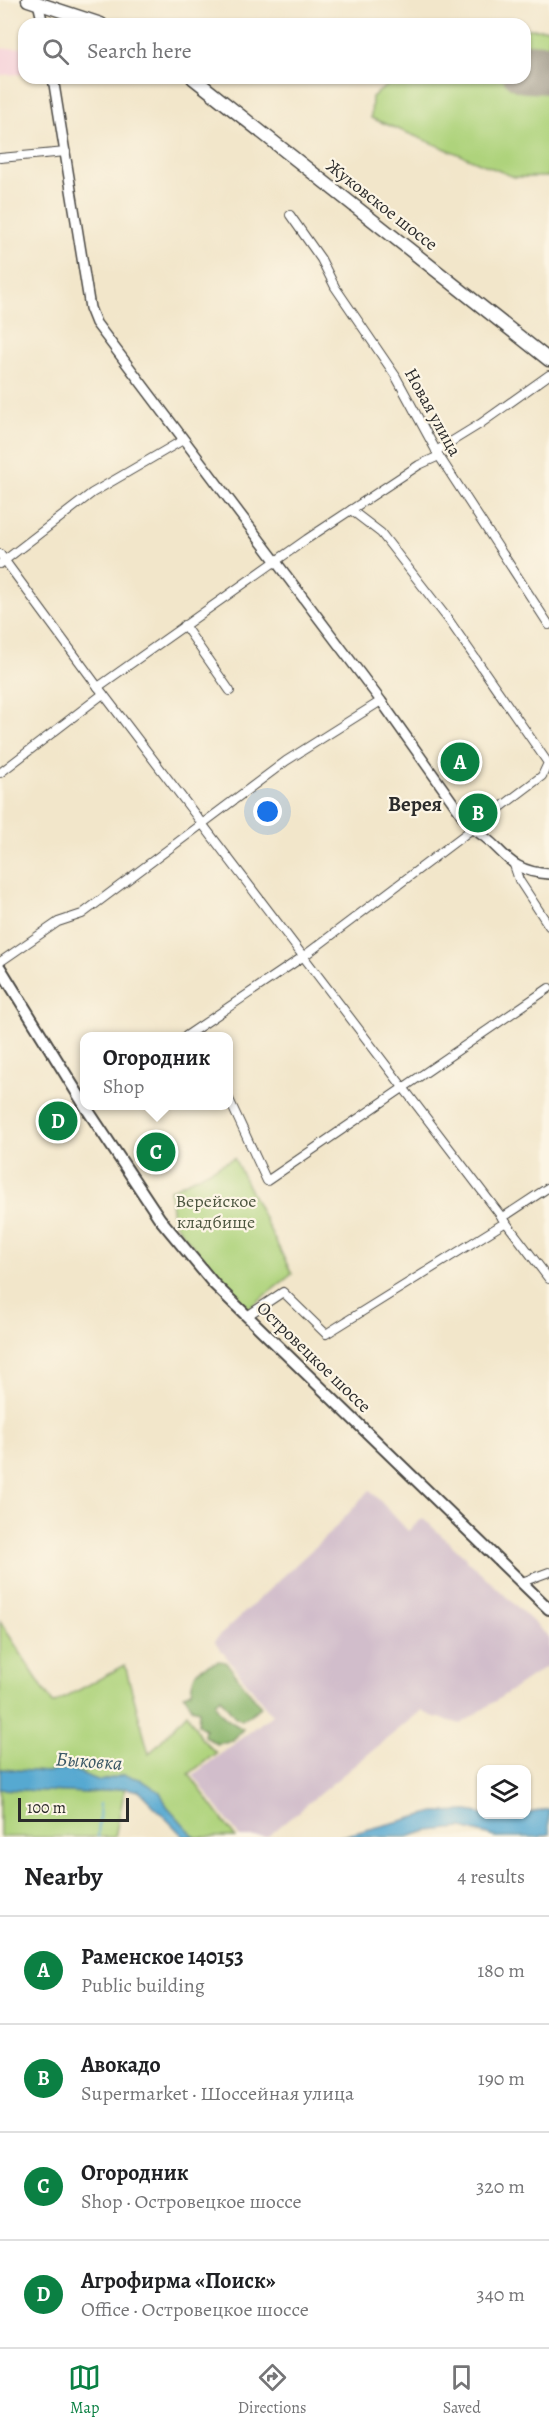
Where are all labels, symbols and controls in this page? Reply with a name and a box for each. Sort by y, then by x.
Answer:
search box [18,18,531,84]
icon: search [39,35,72,68]
text: Search here [87,36,192,66]
street label: Жуковское шоссе [321,154,443,256]
street label: Новая улица [399,364,467,461]
pin: A [440,740,480,784]
district label: Верея [388,790,442,818]
pin: B [458,790,498,836]
your location [253,797,282,826]
popup [80,1032,233,1110]
text: Огородник [103,1043,210,1073]
text: Shop [103,1073,144,1100]
pin: D [38,1098,78,1144]
pin: C [136,1130,176,1174]
park label: Верейское кладбище [175,1189,257,1234]
street label: Островецкое шоссе [252,1296,376,1418]
water label: Быковка [55,1745,123,1777]
map controls [477,1765,531,1819]
button: layers [477,1765,531,1819]
scale bar [18,1795,129,1822]
text: 100 m [27,1797,66,1819]
text: Nearby [24,1859,103,1894]
text: 4 results [457,1863,525,1890]
text: Раменское 140153 [81,1942,244,1972]
text: A [37,1957,50,1984]
text: 180 m [477,1957,525,1984]
text: Public building [81,1972,205,1999]
text: Авокадо [81,2050,161,2080]
text: B [37,2065,50,2092]
text: 190 m [478,2065,525,2092]
text: Supermarket · Шоссейная улица [81,2080,354,2107]
text: Огородник [81,2158,189,2188]
text: C [37,2173,50,2200]
text: 320 m [476,2173,525,2200]
text: Shop · Островецкое шоссе [81,2188,302,2215]
text: Агрофирма «Поиск» [81,2266,276,2296]
text: D [37,2281,50,2308]
text: 340 m [476,2281,525,2308]
text: Office · Островецкое шоссе [81,2296,309,2323]
tab: Map [68,2361,101,2419]
tab: Directions [238,2361,306,2419]
tab: Saved [443,2361,481,2419]

